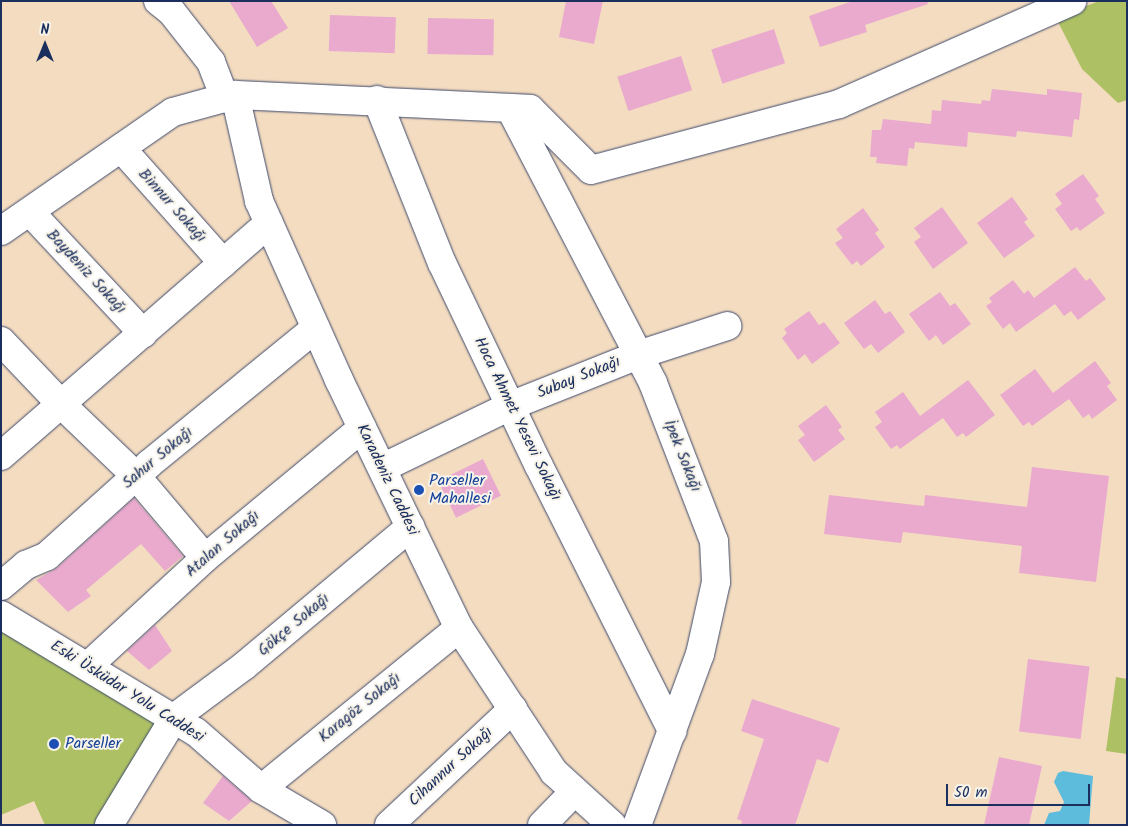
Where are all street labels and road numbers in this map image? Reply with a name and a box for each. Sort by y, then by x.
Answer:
street label: Binnur Sokağı [134,165,210,247]
street label: Baydeniz Sokağı [42,226,130,318]
street label: Hoca Ahmet Yesevi Sokağı [469,334,565,504]
street label: Subay Sokağı [534,353,624,403]
street label: İpek Sokağı [659,417,705,495]
street label: Karadeniz Caddesi [352,421,422,539]
street label: Sahur Sokağı [119,423,197,493]
street label: Atalan Sokağı [182,506,264,582]
street label: Gökçe Sokağı [254,589,334,661]
street label: Eski Üsküdar Yolu Caddesi [46,637,208,747]
street label: Karagöz Sokağı [315,669,405,747]
street label: Cihannur Sokağı [405,723,497,811]

